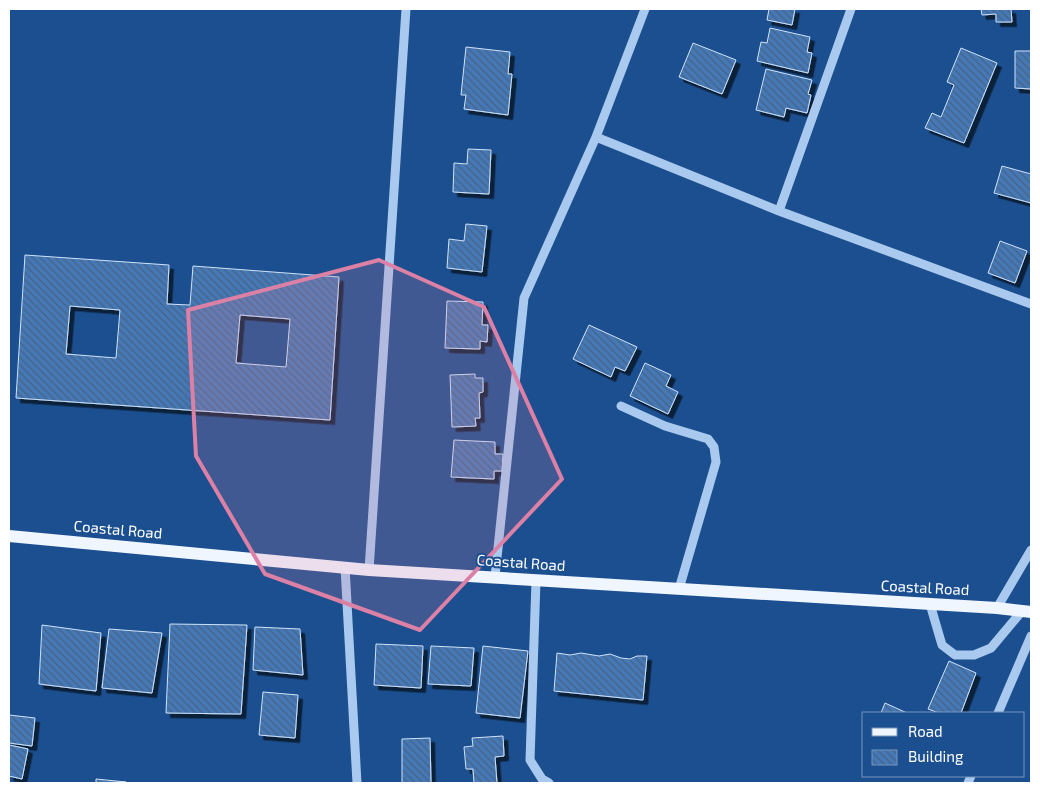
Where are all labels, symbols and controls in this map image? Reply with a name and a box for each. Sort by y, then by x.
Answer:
street label: Coastal Road [73,516,163,542]
street label: Coastal Road [476,550,566,574]
street label: Coastal Road [880,576,970,598]
legend [862,712,1025,777]
text: Road [908,722,943,740]
text: Building [908,747,964,765]

